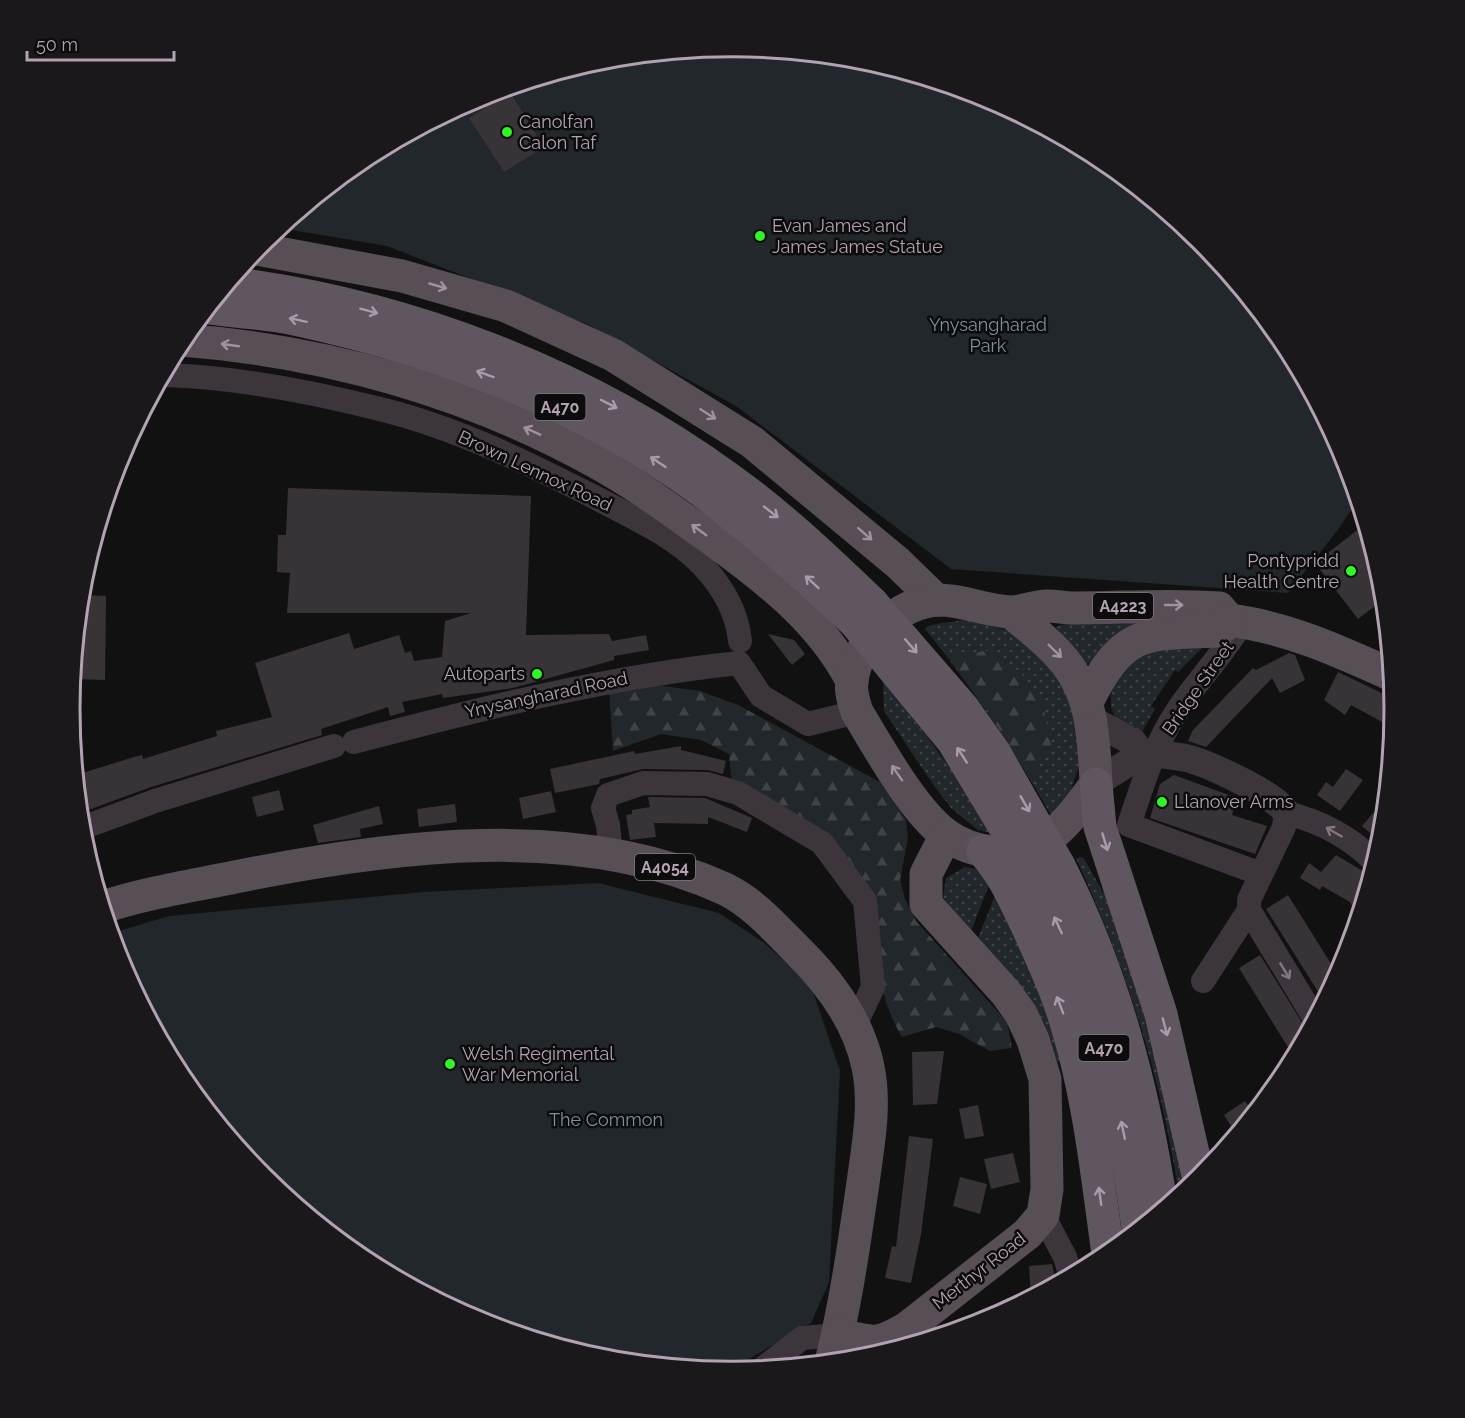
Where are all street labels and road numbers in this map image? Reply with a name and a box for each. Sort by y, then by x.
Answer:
road number: A470 [534,394,586,420]
street label: Brown Lennox Road [455,426,615,515]
road number: A4223 [1093,593,1153,619]
street label: Bridge Street [1158,637,1238,739]
street label: Ynysangharad Road [463,667,629,722]
road number: A4054 [635,854,695,880]
road number: A470 [1078,1035,1130,1061]
street label: Merthyr Road [928,1228,1029,1313]

